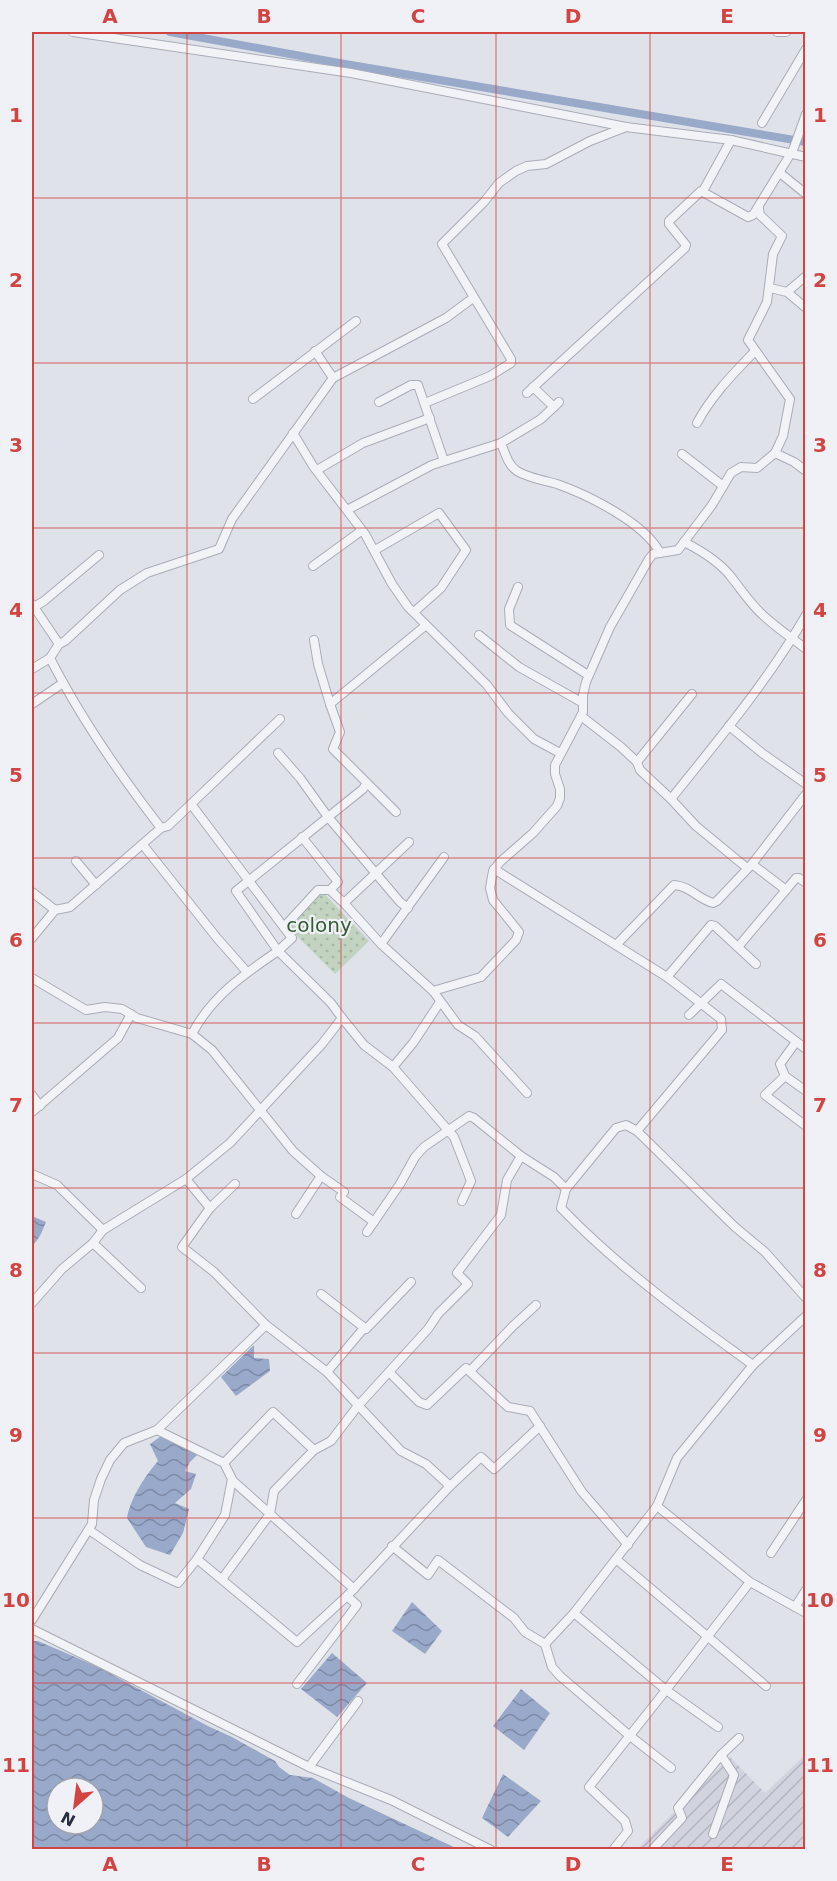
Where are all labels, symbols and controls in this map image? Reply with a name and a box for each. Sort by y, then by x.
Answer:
text: A [102,4,118,28]
text: B [256,4,272,28]
text: C [411,4,425,28]
text: D [565,4,581,28]
text: E [720,4,734,28]
text: 1 [9,103,23,127]
text: 1 [813,103,827,127]
text: 2 [9,268,23,292]
text: 2 [813,268,827,292]
text: 3 [9,433,23,457]
text: 3 [813,433,827,457]
text: 4 [9,598,23,622]
text: 4 [813,598,827,622]
text: 5 [9,763,23,787]
text: 5 [813,763,827,787]
park label: colony [286,913,352,937]
text: 6 [9,928,23,952]
text: 6 [813,928,827,952]
text: 7 [9,1093,23,1117]
text: 7 [813,1093,827,1117]
text: 8 [9,1258,23,1282]
text: 8 [813,1258,827,1282]
text: 9 [9,1423,23,1447]
text: 9 [813,1423,827,1447]
text: 10 [2,1588,30,1612]
text: 10 [806,1588,834,1612]
text: 11 [2,1753,30,1777]
text: 11 [806,1753,834,1777]
north arrow [45,1776,105,1836]
text: N [58,1807,79,1830]
text: A [102,1852,118,1876]
text: B [256,1852,272,1876]
text: C [411,1852,425,1876]
text: D [565,1852,581,1876]
text: E [720,1852,734,1876]

